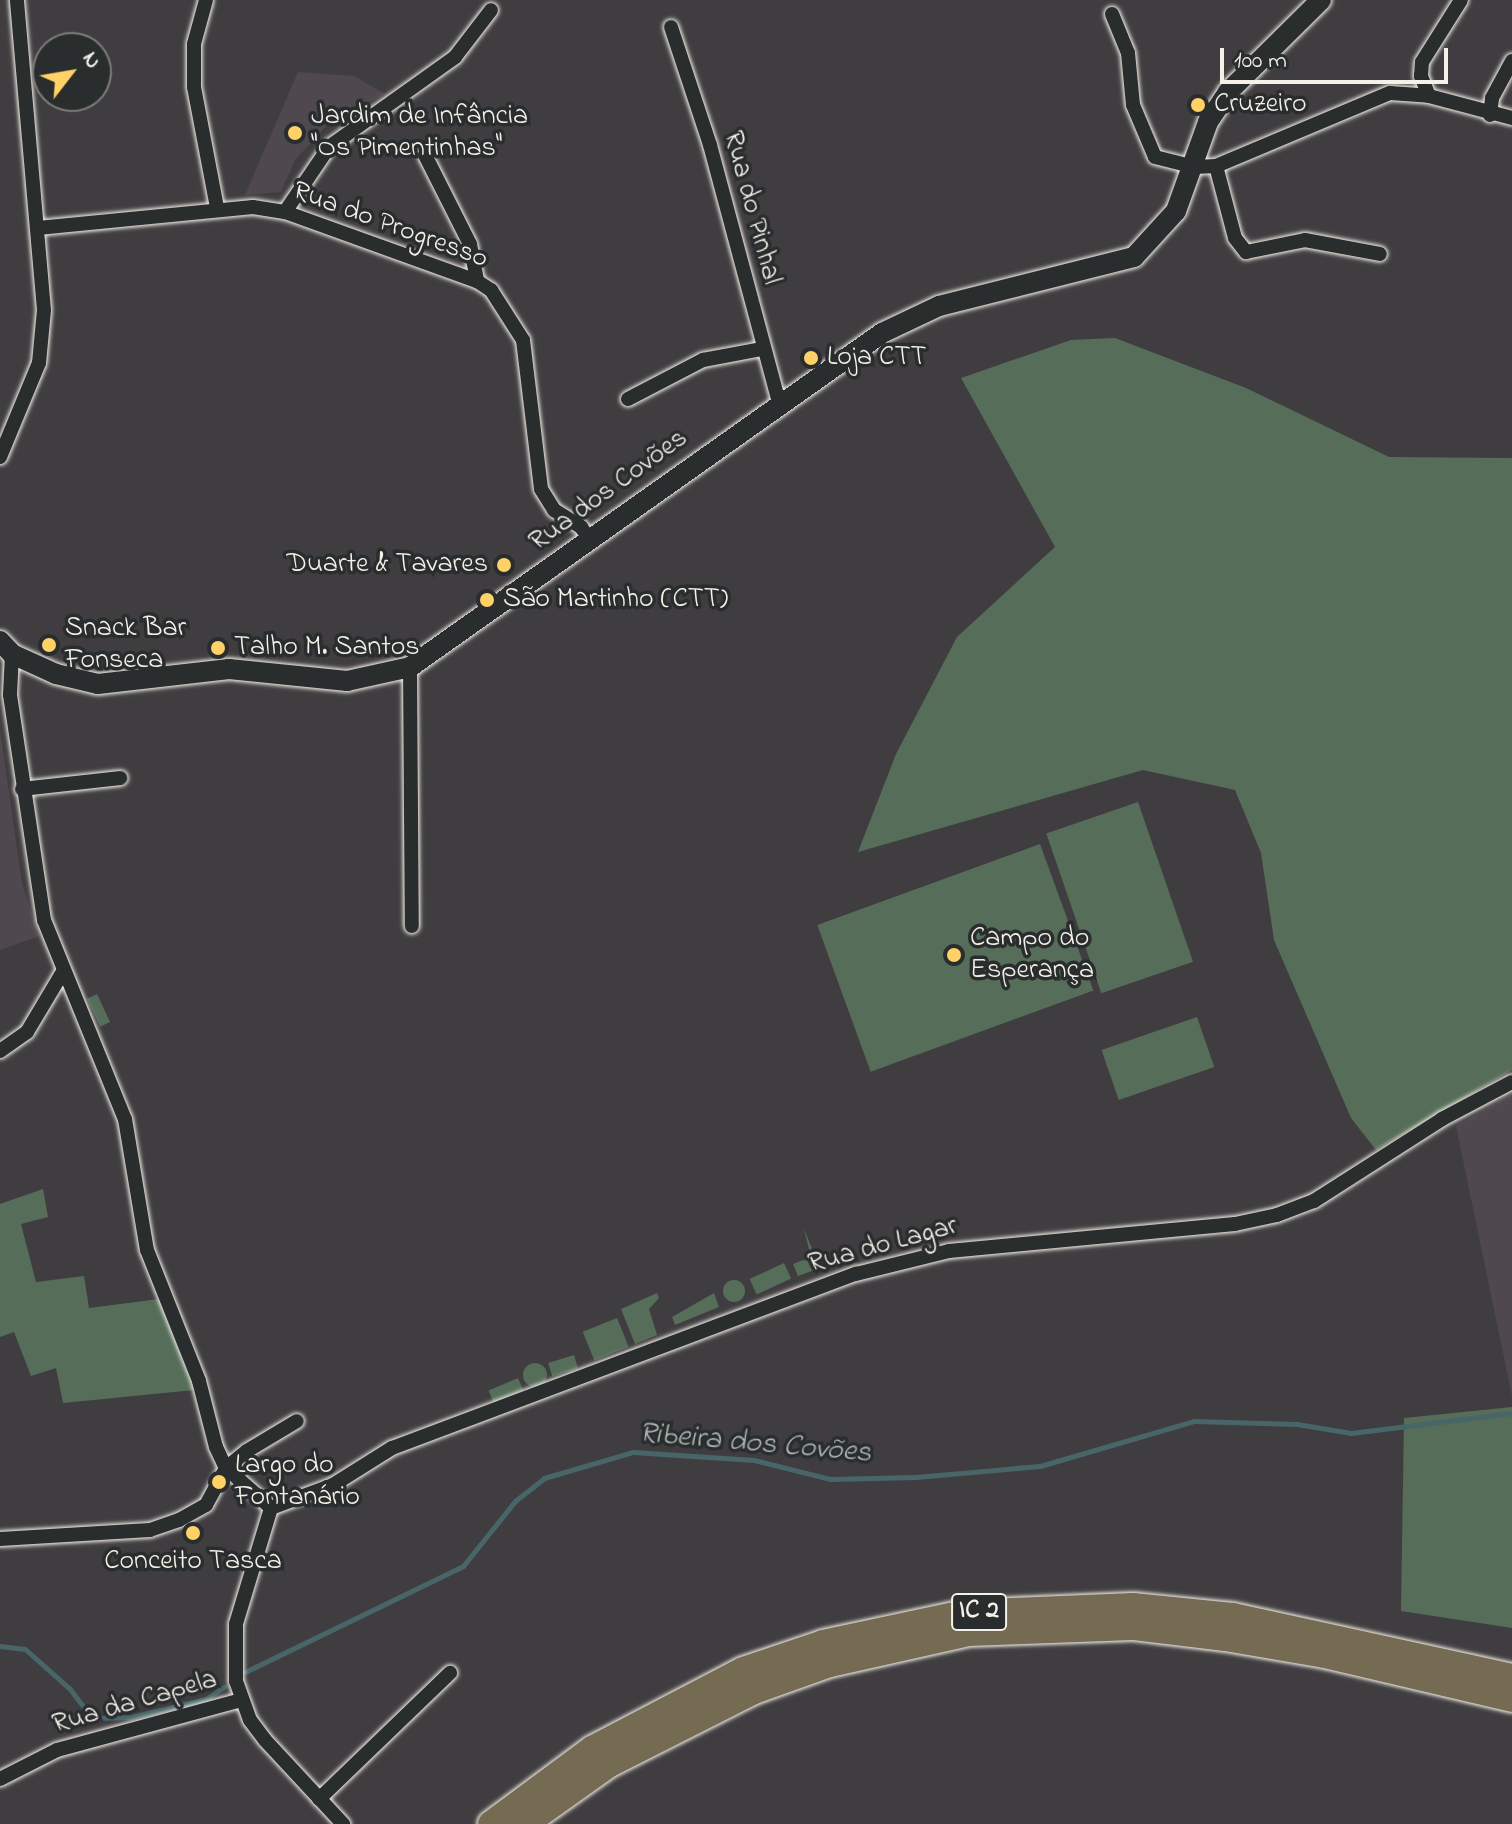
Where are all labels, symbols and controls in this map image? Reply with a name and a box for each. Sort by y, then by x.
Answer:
north arrow [32,32,112,112]
scale bar [1224,32,1452,82]
text: 100 m [1234,44,1287,79]
text: N [73,46,108,75]
place label: Cruzeiro [1214,88,1307,122]
marker: Cruzeiro [1189,96,1207,114]
place label: Jardim de Infância "Os Pimentinhas" [311,100,528,166]
marker: Jardim de Infância "Os Pimentinhas" [286,124,304,142]
street label: Rua do Pinhal [714,128,788,288]
street label: Rua do Progresso [288,175,492,277]
place label: Loja CTT [827,341,927,375]
marker: Loja CTT [802,349,820,367]
street label: Rua dos Covões [523,422,695,560]
place label: Duarte & Tavares [286,548,488,582]
marker: Duarte & Tavares [495,556,513,574]
place label: São Martinho (CTT) [503,583,728,617]
marker: São Martinho (CTT) [478,591,496,609]
place label: Snack Bar Fonseca [65,612,186,678]
place label: Talho M. Santos [234,631,420,665]
marker: Snack Bar Fonseca [40,636,58,654]
marker: Talho M. Santos [209,639,227,657]
place label: Campo do Esperança [970,922,1094,988]
marker: Campo do Esperança [945,946,963,964]
street label: Rua do Lagar [805,1210,961,1282]
water label: Ribeira dos Covões [637,1416,873,1472]
place label: Largo do Fontanário [235,1449,360,1515]
marker: Largo do Fontanário [210,1473,228,1491]
marker: Conceito Tasca [184,1524,202,1542]
place label: Conceito Tasca [104,1545,282,1579]
road number: IC 2 [951,1590,1007,1634]
street label: Rua da Capela [49,1663,221,1743]

